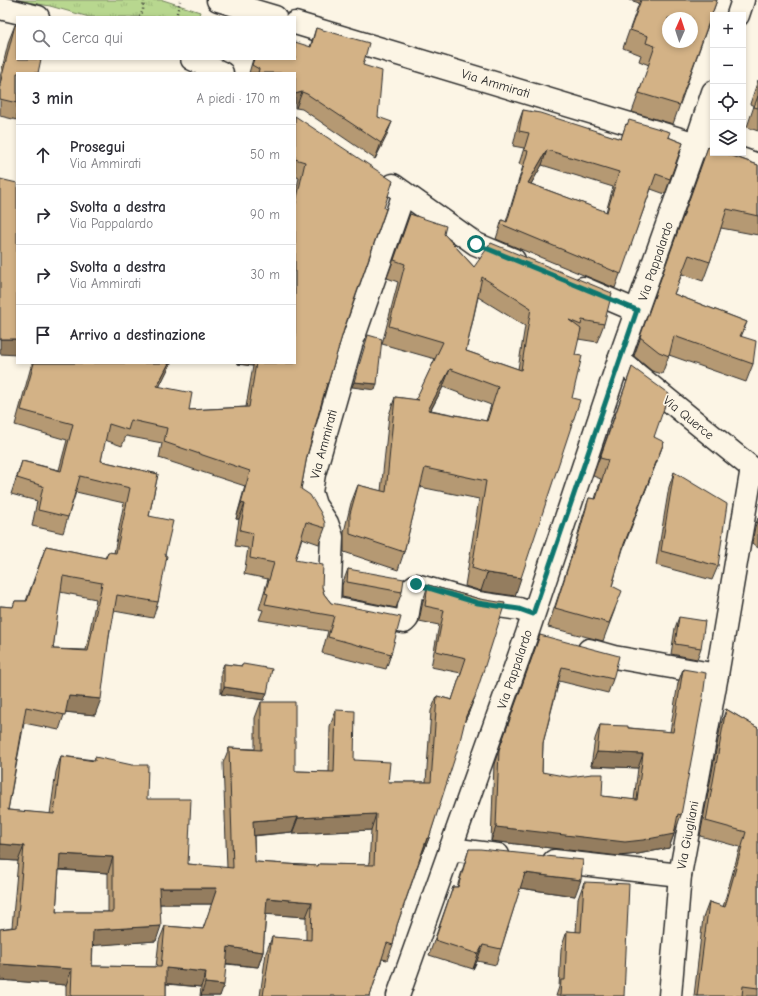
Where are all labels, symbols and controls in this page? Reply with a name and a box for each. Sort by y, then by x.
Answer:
north arrow [662,12,698,48]
map controls [710,12,746,156]
button: + [710,12,746,48]
search box [16,16,296,60]
icon: search [30,27,52,49]
text: Cerca qui [62,29,123,47]
button: − [710,48,746,84]
street label: Via Ammirati [460,66,532,101]
button: locate [710,84,746,120]
text: 3 min [32,89,73,108]
text: A piedi · 170 m [197,91,280,106]
button: layers [710,120,746,156]
text: Prosegui [70,138,125,156]
icon: ahead [32,144,54,166]
text: 50 m [250,147,280,162]
text: Via Ammirati [70,156,141,171]
text: Svolta a destra [70,198,166,216]
icon: right [32,204,54,226]
text: 90 m [250,207,280,222]
text: Via Pappalardo [70,216,153,231]
street label: Via Pappalardo [635,219,676,303]
route start [467,235,485,253]
text: Svolta a destra [70,258,166,276]
icon: right [32,264,54,286]
text: 30 m [250,267,280,282]
text: Via Ammirati [70,276,141,291]
icon: arrive [32,324,54,346]
text: Arrivo a destinazione [70,326,205,344]
street label: Via Querce [660,392,717,443]
street label: Via Ammirati [307,408,340,480]
route end [407,575,425,593]
street label: Via Pappalardo [494,627,535,711]
street label: Via Giugliani [674,800,701,871]

